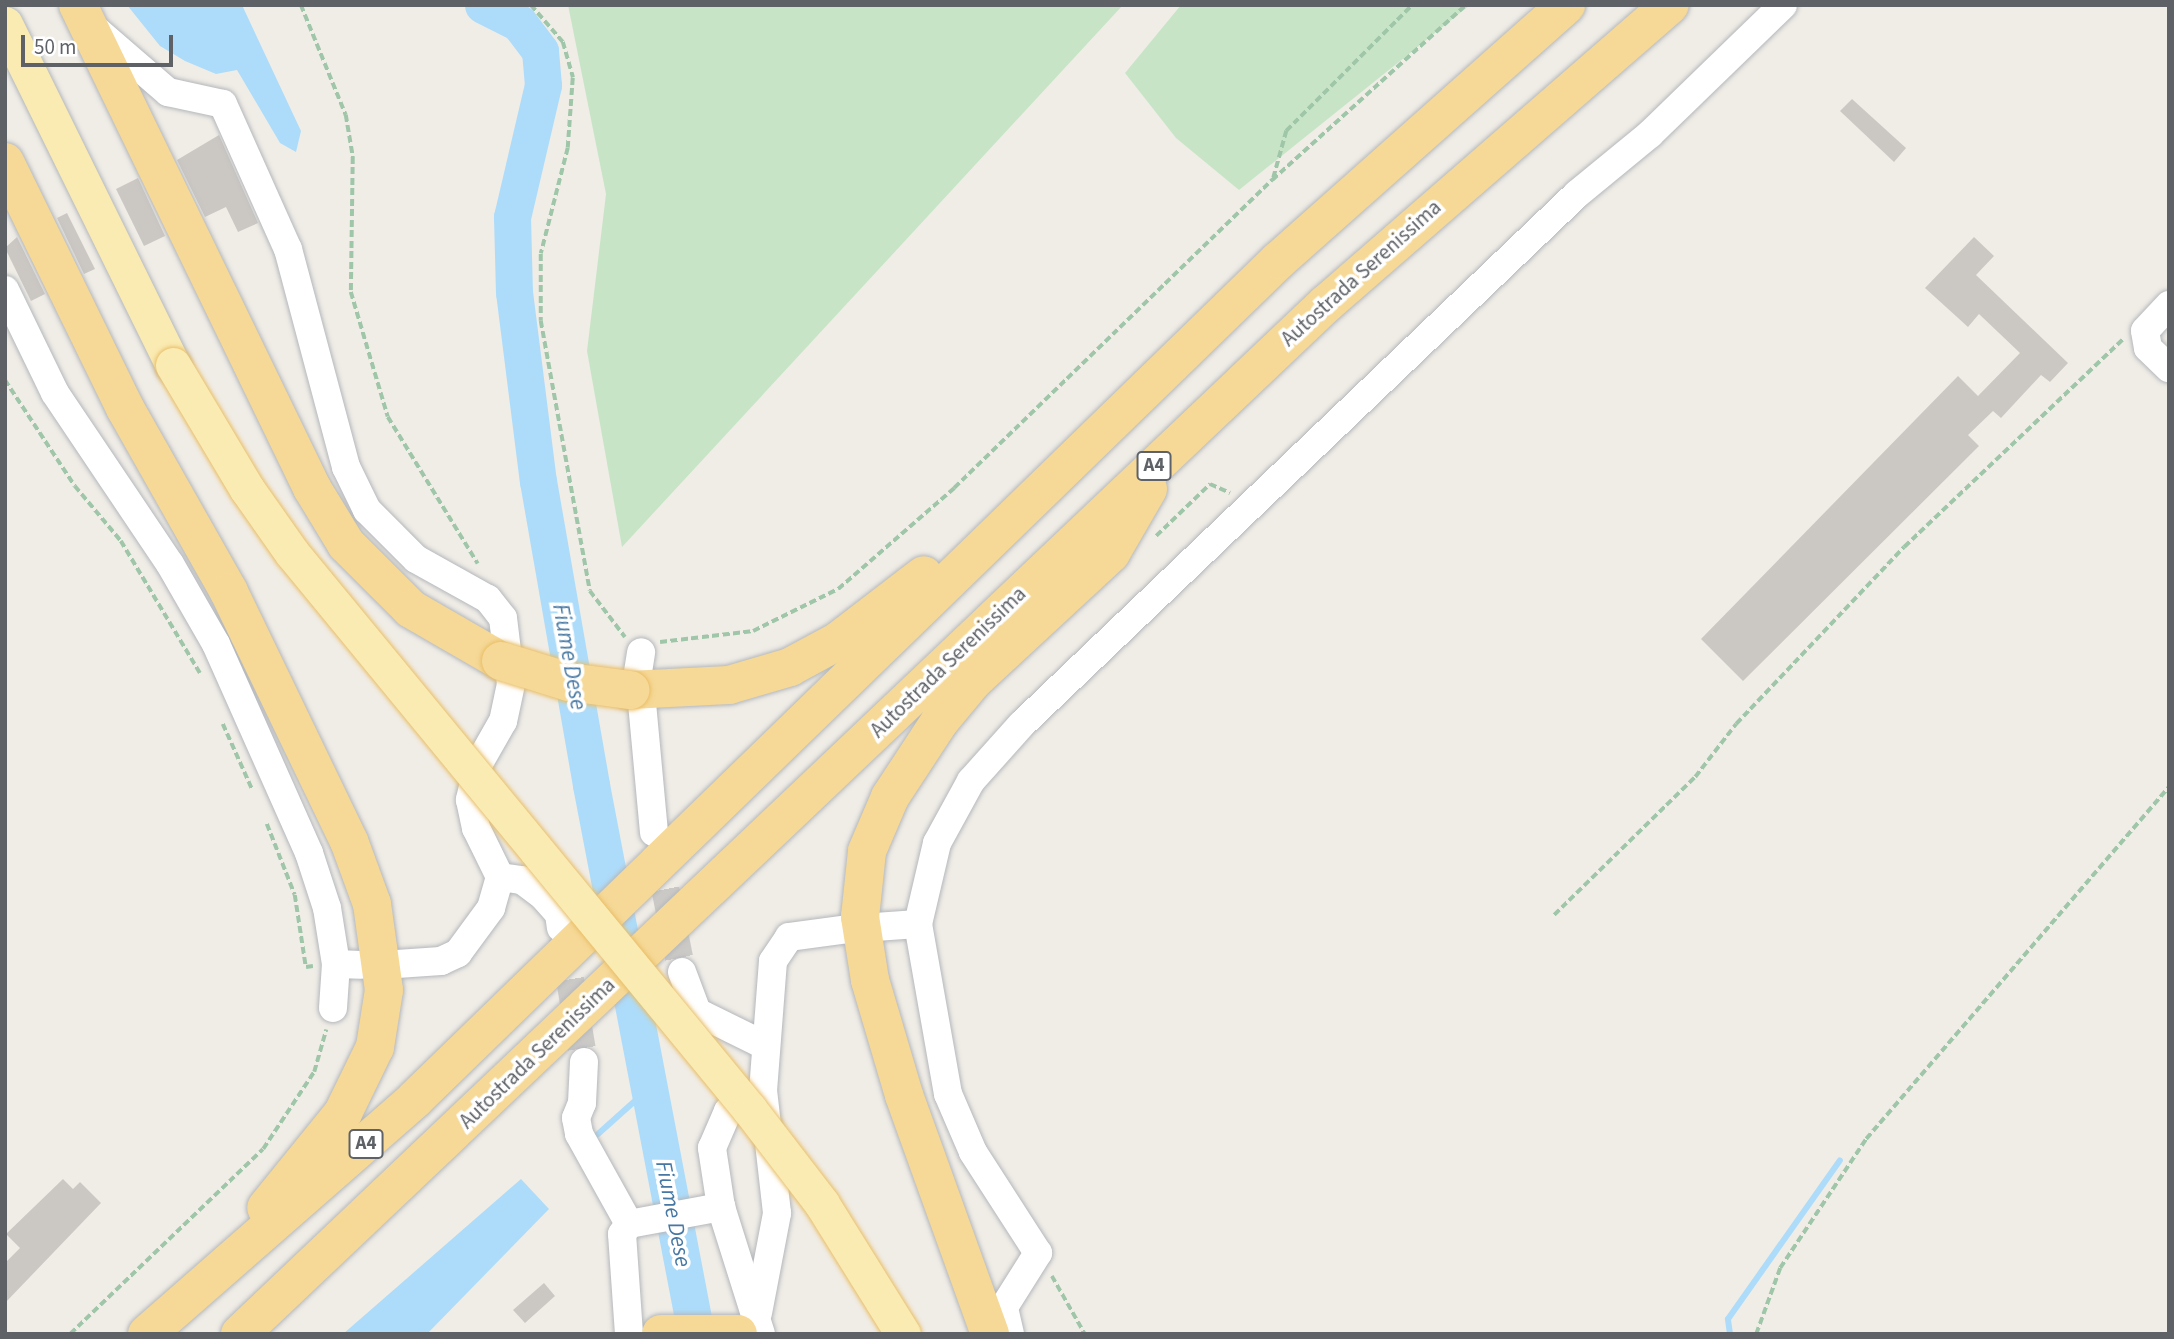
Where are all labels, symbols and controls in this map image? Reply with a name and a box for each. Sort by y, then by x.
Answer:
scale bar [24,21,177,65]
text: 50 m [34,32,76,62]
street label: Autostrada Serenissima [1276,194,1446,352]
road number: A4 [1136,450,1172,481]
street label: Autostrada Serenissima [865,581,1031,743]
water label: Fiume Dese [546,602,592,712]
street label: Autostrada Serenissima [454,972,620,1134]
road number: A4 [348,1128,384,1160]
water label: Fiume Dese [649,1159,697,1269]

